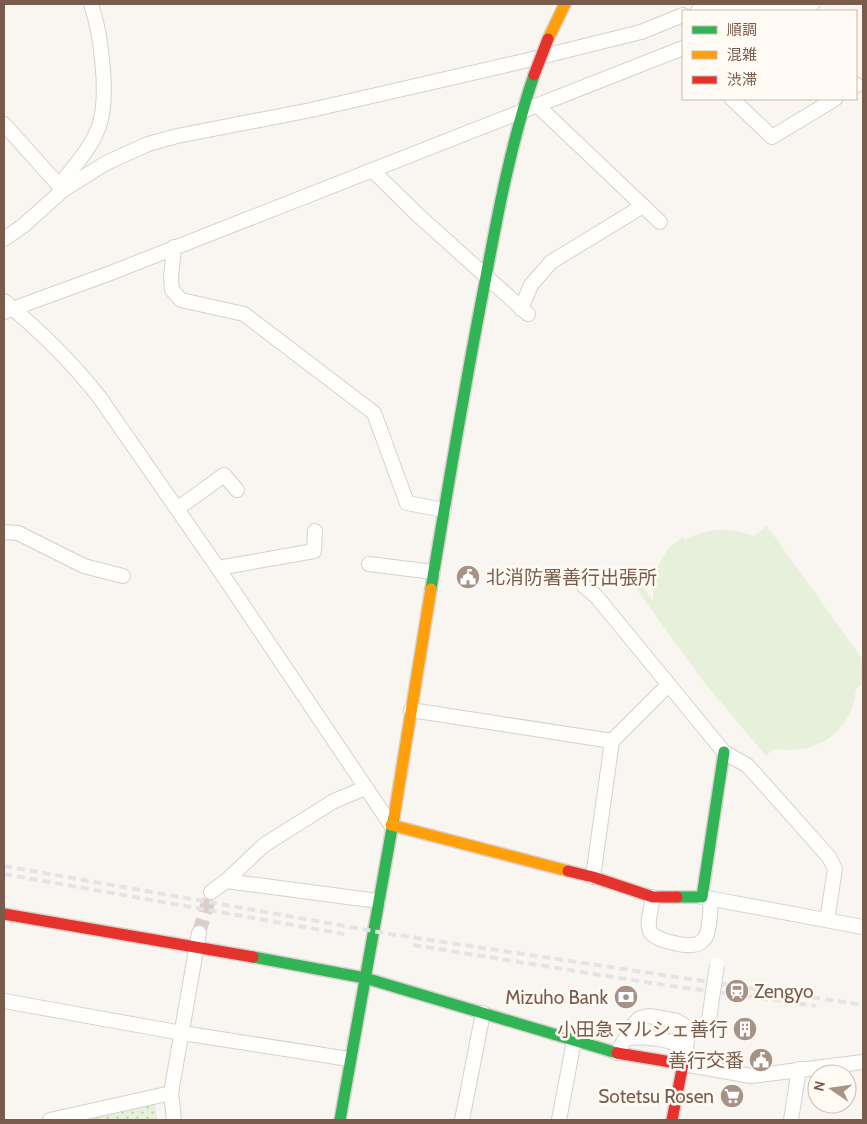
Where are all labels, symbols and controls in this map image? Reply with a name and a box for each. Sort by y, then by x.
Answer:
legend [682,10,857,100]
text: 順調 [727,21,757,39]
text: 混雑 [727,46,757,64]
text: 渋滞 [727,71,757,89]
public building icon: 北消防署善行出張所 [455,564,481,590]
place label: 北消防署善行出張所 [486,566,657,589]
station icon: Zengyo [724,978,750,1004]
place label: Zengyo [754,980,814,1003]
bank icon: Mizuho Bank [613,984,639,1010]
place label: Mizuho Bank [505,986,608,1009]
building icon: 小田急マルシェ善行 [732,1016,758,1042]
place label: 小田急マルシェ善行 [557,1018,728,1041]
public building icon: 善行交番 [748,1047,774,1073]
place label: 善行交番 [668,1049,744,1072]
north arrow [807,1064,857,1114]
text: N [809,1079,829,1093]
supermarket icon: Sotetsu Rosen [719,1083,745,1109]
place label: Sotetsu Rosen [598,1085,714,1108]

